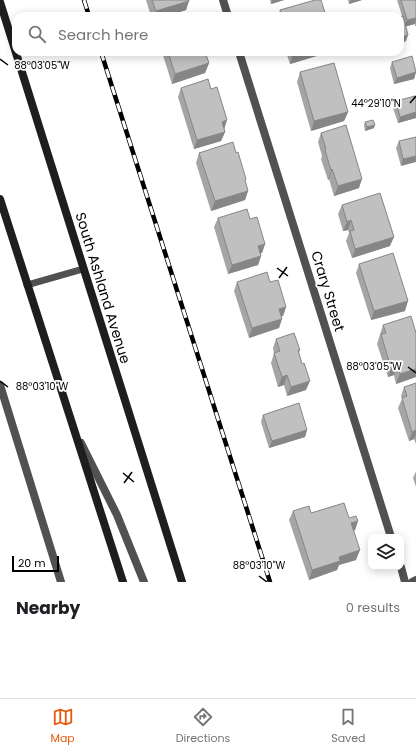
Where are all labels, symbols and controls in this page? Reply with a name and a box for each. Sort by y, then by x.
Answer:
search box [12,12,404,56]
icon: search [26,23,48,45]
text: Search here [58,24,148,45]
text: 88°03'05"W [14,58,70,73]
text: 44°29'10"N [351,96,401,111]
street label: South Ashland Avenue [70,210,136,366]
street label: Crary Street [306,248,350,334]
text: 88°03'05"W [346,359,402,374]
text: 88°03'10"W [16,379,69,394]
map controls [368,534,404,570]
button: layers [368,534,404,570]
scale bar [12,554,59,573]
text: 20 m [18,555,46,571]
text: 88°03'10"W [233,558,286,573]
text: Nearby [16,596,80,620]
text: 0 results [346,598,400,617]
tab: Map [50,706,75,747]
tab: Directions [176,706,230,747]
tab: Saved [331,706,366,747]

